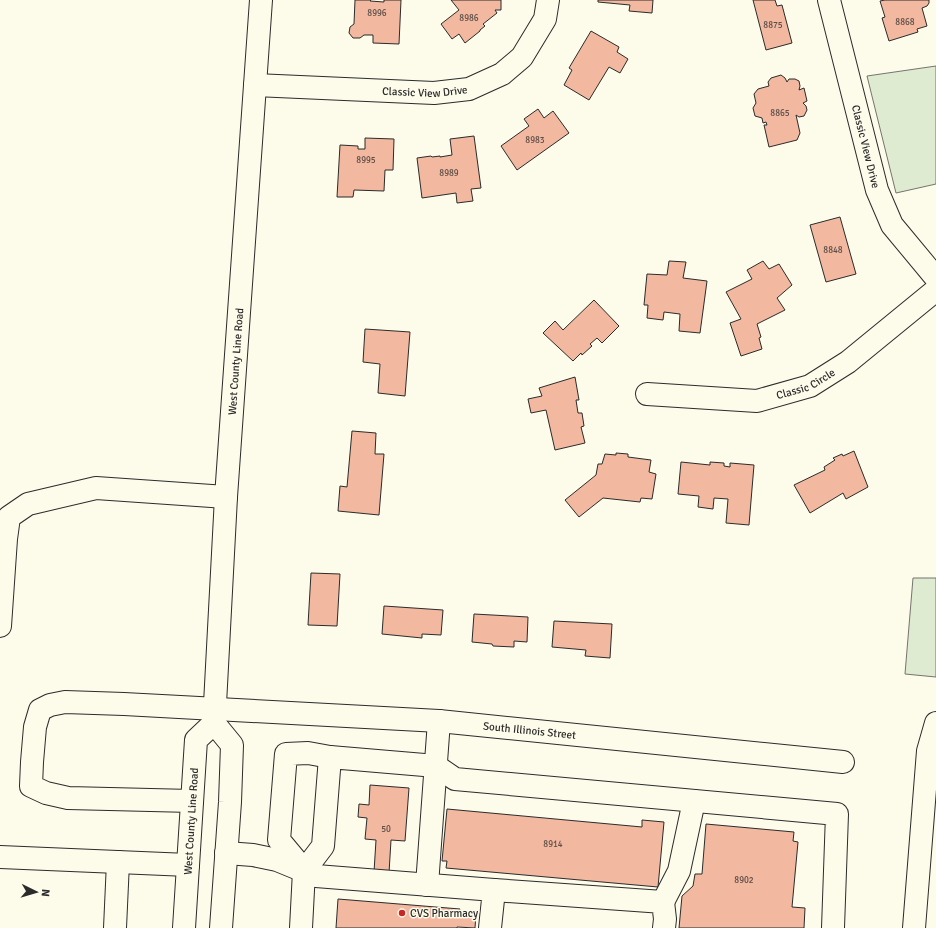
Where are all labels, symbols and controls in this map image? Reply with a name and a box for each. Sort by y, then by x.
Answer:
house number: 8996 [367,8,387,19]
house number: 8986 [459,13,479,24]
house number: 8868 [895,17,915,28]
house number: 8875 [763,20,783,31]
street label: Classic View Drive [382,83,468,100]
street label: Classic View Drive [849,103,883,189]
house number: 8865 [770,108,790,119]
house number: 8983 [525,135,545,146]
house number: 8995 [356,155,376,166]
house number: 8989 [439,168,459,179]
house number: 8848 [823,245,843,256]
street label: West County Line Road [225,307,246,415]
street label: Classic Circle [775,365,837,402]
street label: South Illinois Street [482,719,577,741]
street label: West County Line Road [181,767,201,875]
house number: 50 [381,824,391,835]
house number: 8914 [543,839,563,850]
north arrow [16,872,56,912]
house number: 8902 [734,875,754,886]
text: N [39,888,52,897]
place label: CVS Pharmacy [410,907,479,920]
marker: CVS Pharmacy [397,908,407,918]

